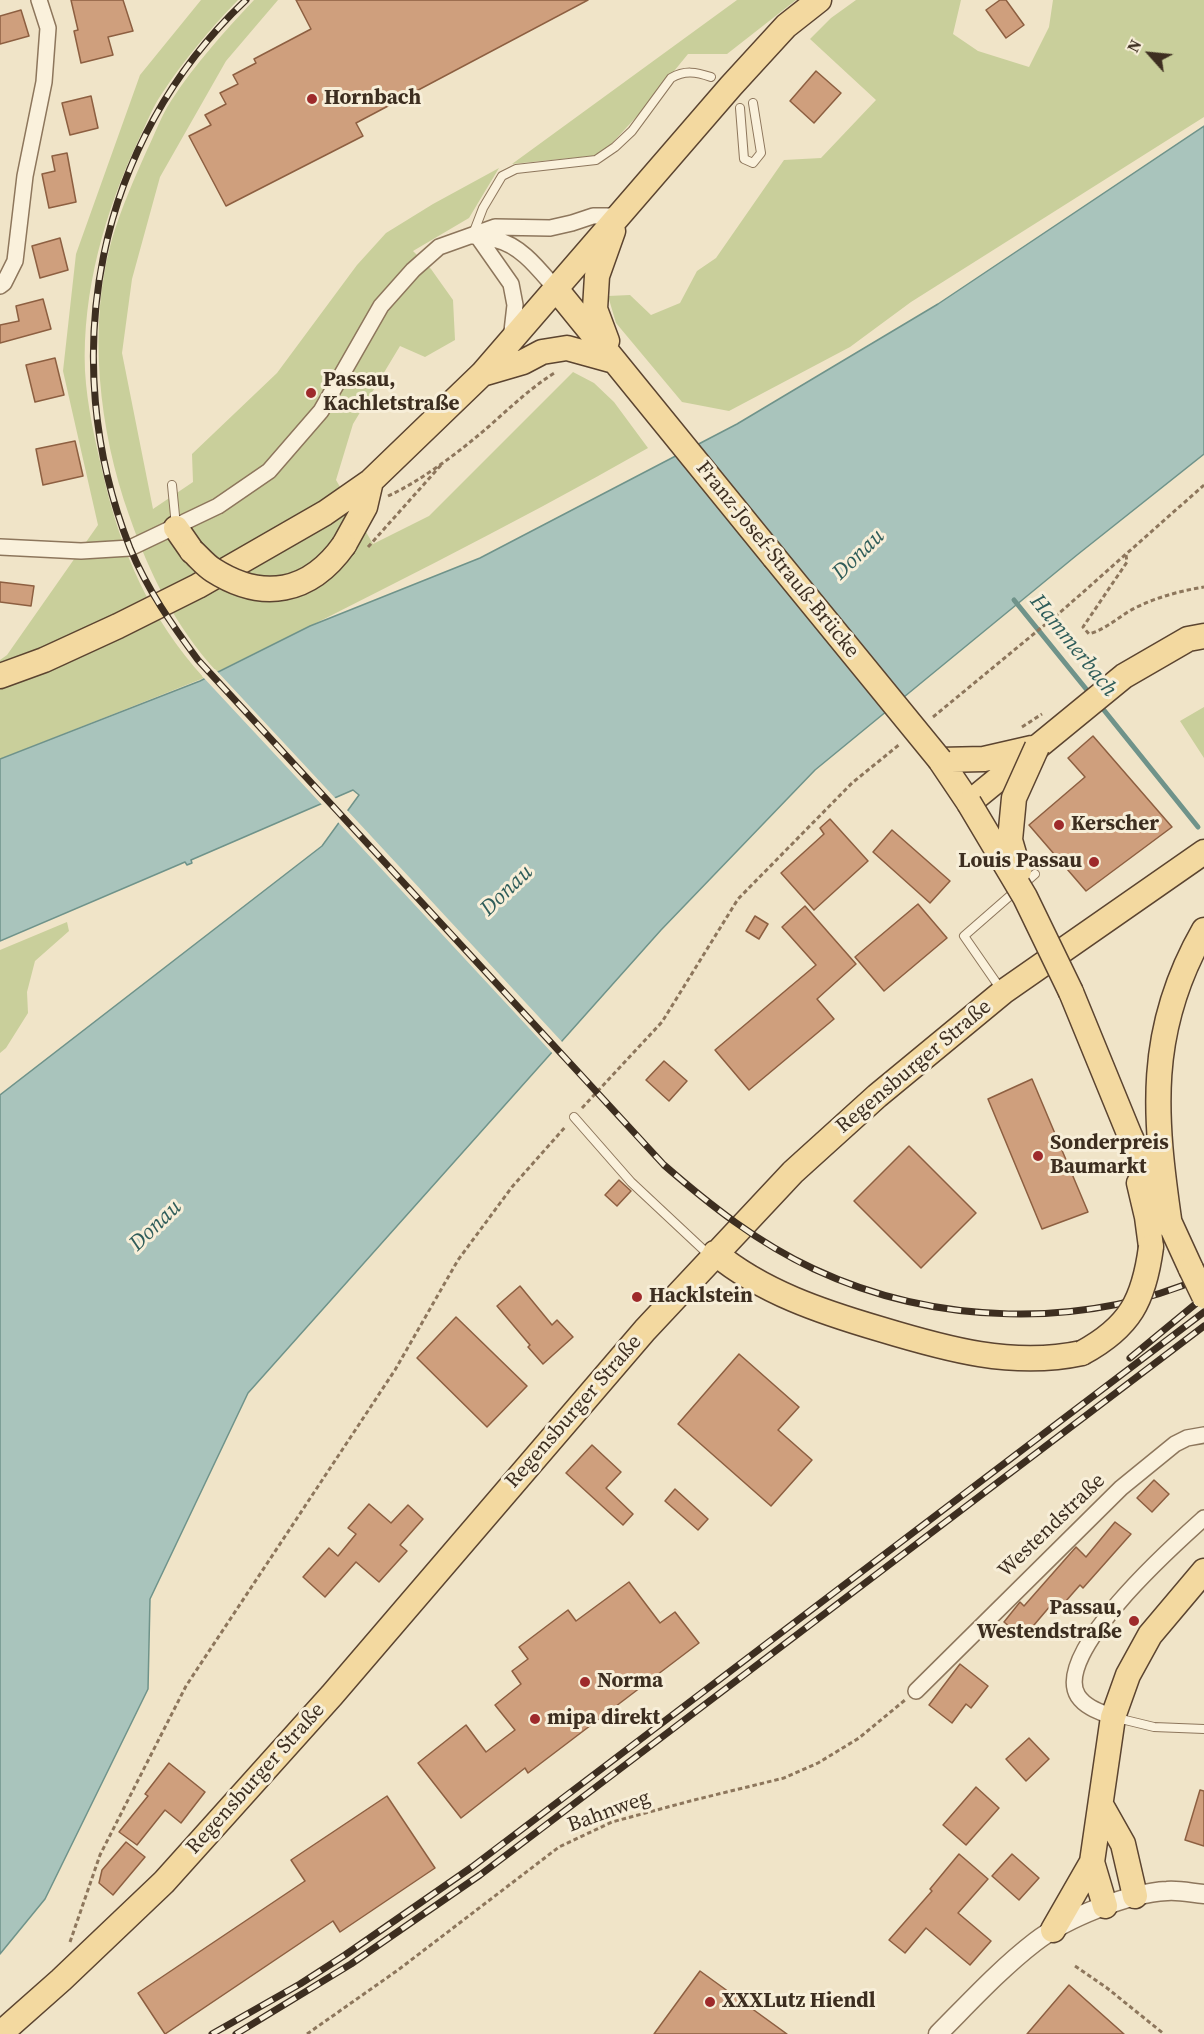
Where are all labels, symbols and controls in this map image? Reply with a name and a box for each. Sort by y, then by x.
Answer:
north arrow [1120,24,1180,84]
text: N [1122,36,1146,56]
place label: Hornbach [324,86,421,112]
marker: Hornbach [305,92,319,106]
place label: Passau, Kachletstraße [323,368,459,418]
marker: Passau, Kachletstraße [304,386,318,400]
street label: Franz-Josef-Strauß-Brücke [690,457,864,663]
water label: Donau [827,524,891,586]
water label: Hammerbach [1024,590,1122,702]
place label: Kerscher [1071,812,1159,838]
marker: Kerscher [1052,818,1066,832]
place label: Louis Passau [958,849,1082,875]
marker: Louis Passau [1087,855,1101,869]
water label: Donau [475,860,539,922]
street label: Regensburger Straße [831,995,997,1139]
place label: Sonderpreis Baumarkt [1050,1131,1169,1181]
marker: Sonderpreis Baumarkt [1031,1149,1045,1163]
water label: Donau [124,1195,188,1257]
place label: Hacklstein [649,1284,753,1310]
marker: Hacklstein [630,1290,644,1304]
street label: Regensburger Straße [501,1330,647,1494]
street label: Westendstraße [993,1469,1111,1583]
place label: Passau, Westendstraße [977,1596,1122,1646]
marker: Passau, Westendstraße [1127,1614,1141,1628]
place label: Norma [597,1669,663,1695]
marker: Norma [578,1675,592,1689]
street label: Regensburger Straße [181,1698,331,1860]
place label: mipa direkt [547,1706,660,1732]
marker: mipa direkt [528,1712,542,1726]
street label: Bahnweg [564,1785,654,1839]
place label: XXXLutz Hiendl [722,1989,876,2015]
marker: XXXLutz Hiendl [703,1995,717,2009]

